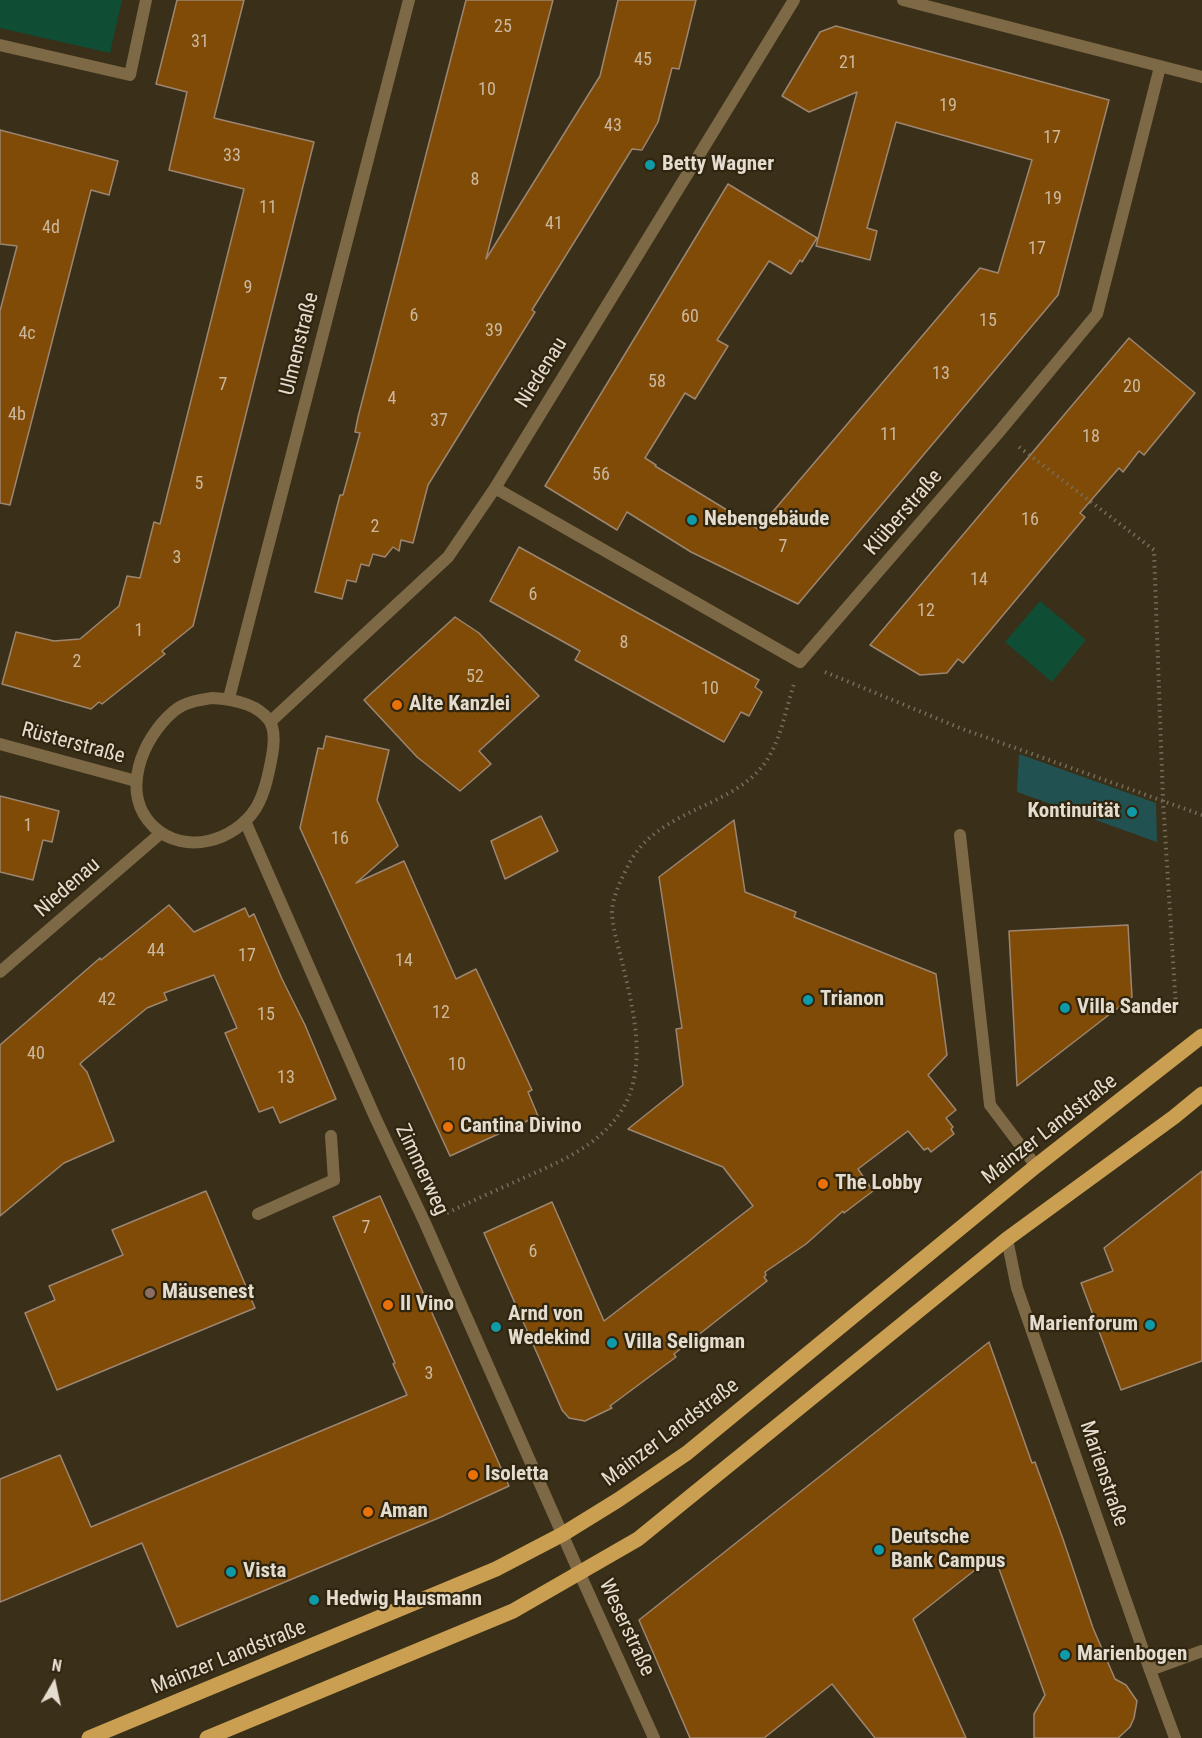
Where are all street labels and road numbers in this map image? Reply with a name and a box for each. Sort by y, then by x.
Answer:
street label: Ulmenstraße [275,290,325,398]
street label: Niedenau [511,333,573,413]
street label: Klüberstraße [860,465,948,561]
street label: Rüsterstraße [19,718,127,770]
street label: Niedenau [30,853,106,923]
street label: Mainzer Landstraße [978,1069,1122,1191]
street label: Zimmerweg [389,1120,453,1220]
street label: Mainzer Landstraße [598,1373,744,1493]
street label: Marienstraße [1073,1418,1133,1530]
street label: Weserstraße [593,1576,659,1680]
street label: Mainzer Landstraße [148,1616,310,1700]

